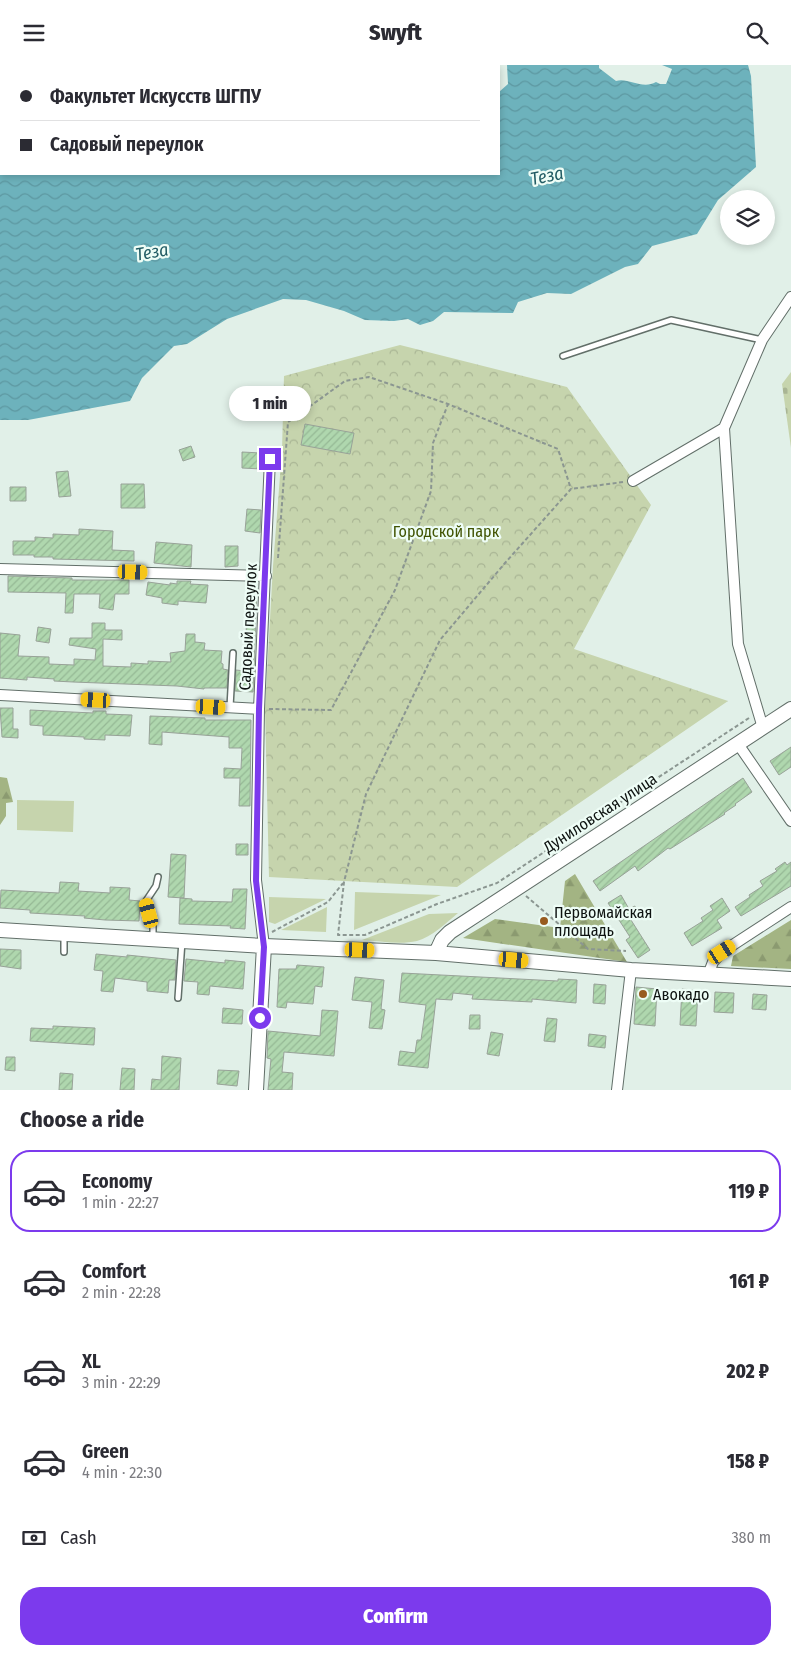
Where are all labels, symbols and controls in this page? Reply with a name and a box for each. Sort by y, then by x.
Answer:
icon: menu [20,19,48,47]
text: Swyft [369,19,422,46]
icon: search [743,19,771,47]
text: Факультет Искусств ШГПУ [50,85,261,108]
text: Садовый переулок [50,133,204,156]
water label: Теза [529,162,565,190]
map controls [720,190,775,245]
button: layers [720,190,775,245]
water label: Теза [134,238,170,266]
callout: 1 min [229,387,311,421]
text: 1 min [253,394,287,413]
route end [259,448,281,470]
park label: Городской парк [393,522,500,541]
street label: Садовый переулок [235,563,261,691]
car [117,564,148,580]
car [80,692,111,708]
car [195,699,226,715]
street label: Дуниловская улица [539,769,660,857]
car [137,897,160,929]
place label: Первомайская площадь [554,903,653,940]
marker: Первомайская площадь [538,915,550,927]
car [705,938,738,966]
car [344,942,375,958]
car [498,951,529,969]
place label: Авокадо [653,985,709,1004]
marker: Авокадо [637,988,649,1000]
route start [249,1007,271,1029]
text: Choose a ride [20,1106,144,1133]
icon: car [22,1169,67,1214]
text: Economy [82,1170,152,1193]
text: 119 ₽ [729,1180,769,1203]
text: 1 min · 22:27 [82,1193,159,1212]
icon: car [22,1259,67,1304]
text: Comfort [82,1260,146,1283]
text: 161 ₽ [729,1270,769,1293]
text: 2 min · 22:28 [82,1283,161,1302]
icon: car [22,1349,67,1394]
text: XL [82,1350,101,1373]
text: 202 ₽ [726,1360,769,1383]
text: 3 min · 22:29 [82,1373,161,1392]
icon: car [22,1439,67,1484]
text: Green [82,1440,129,1463]
text: 158 ₽ [727,1450,769,1473]
text: 4 min · 22:30 [82,1463,162,1482]
icon: cash [20,1524,48,1552]
text: Cash [60,1526,97,1549]
text: 380 m [731,1528,771,1547]
button: Confirm [20,1587,771,1645]

